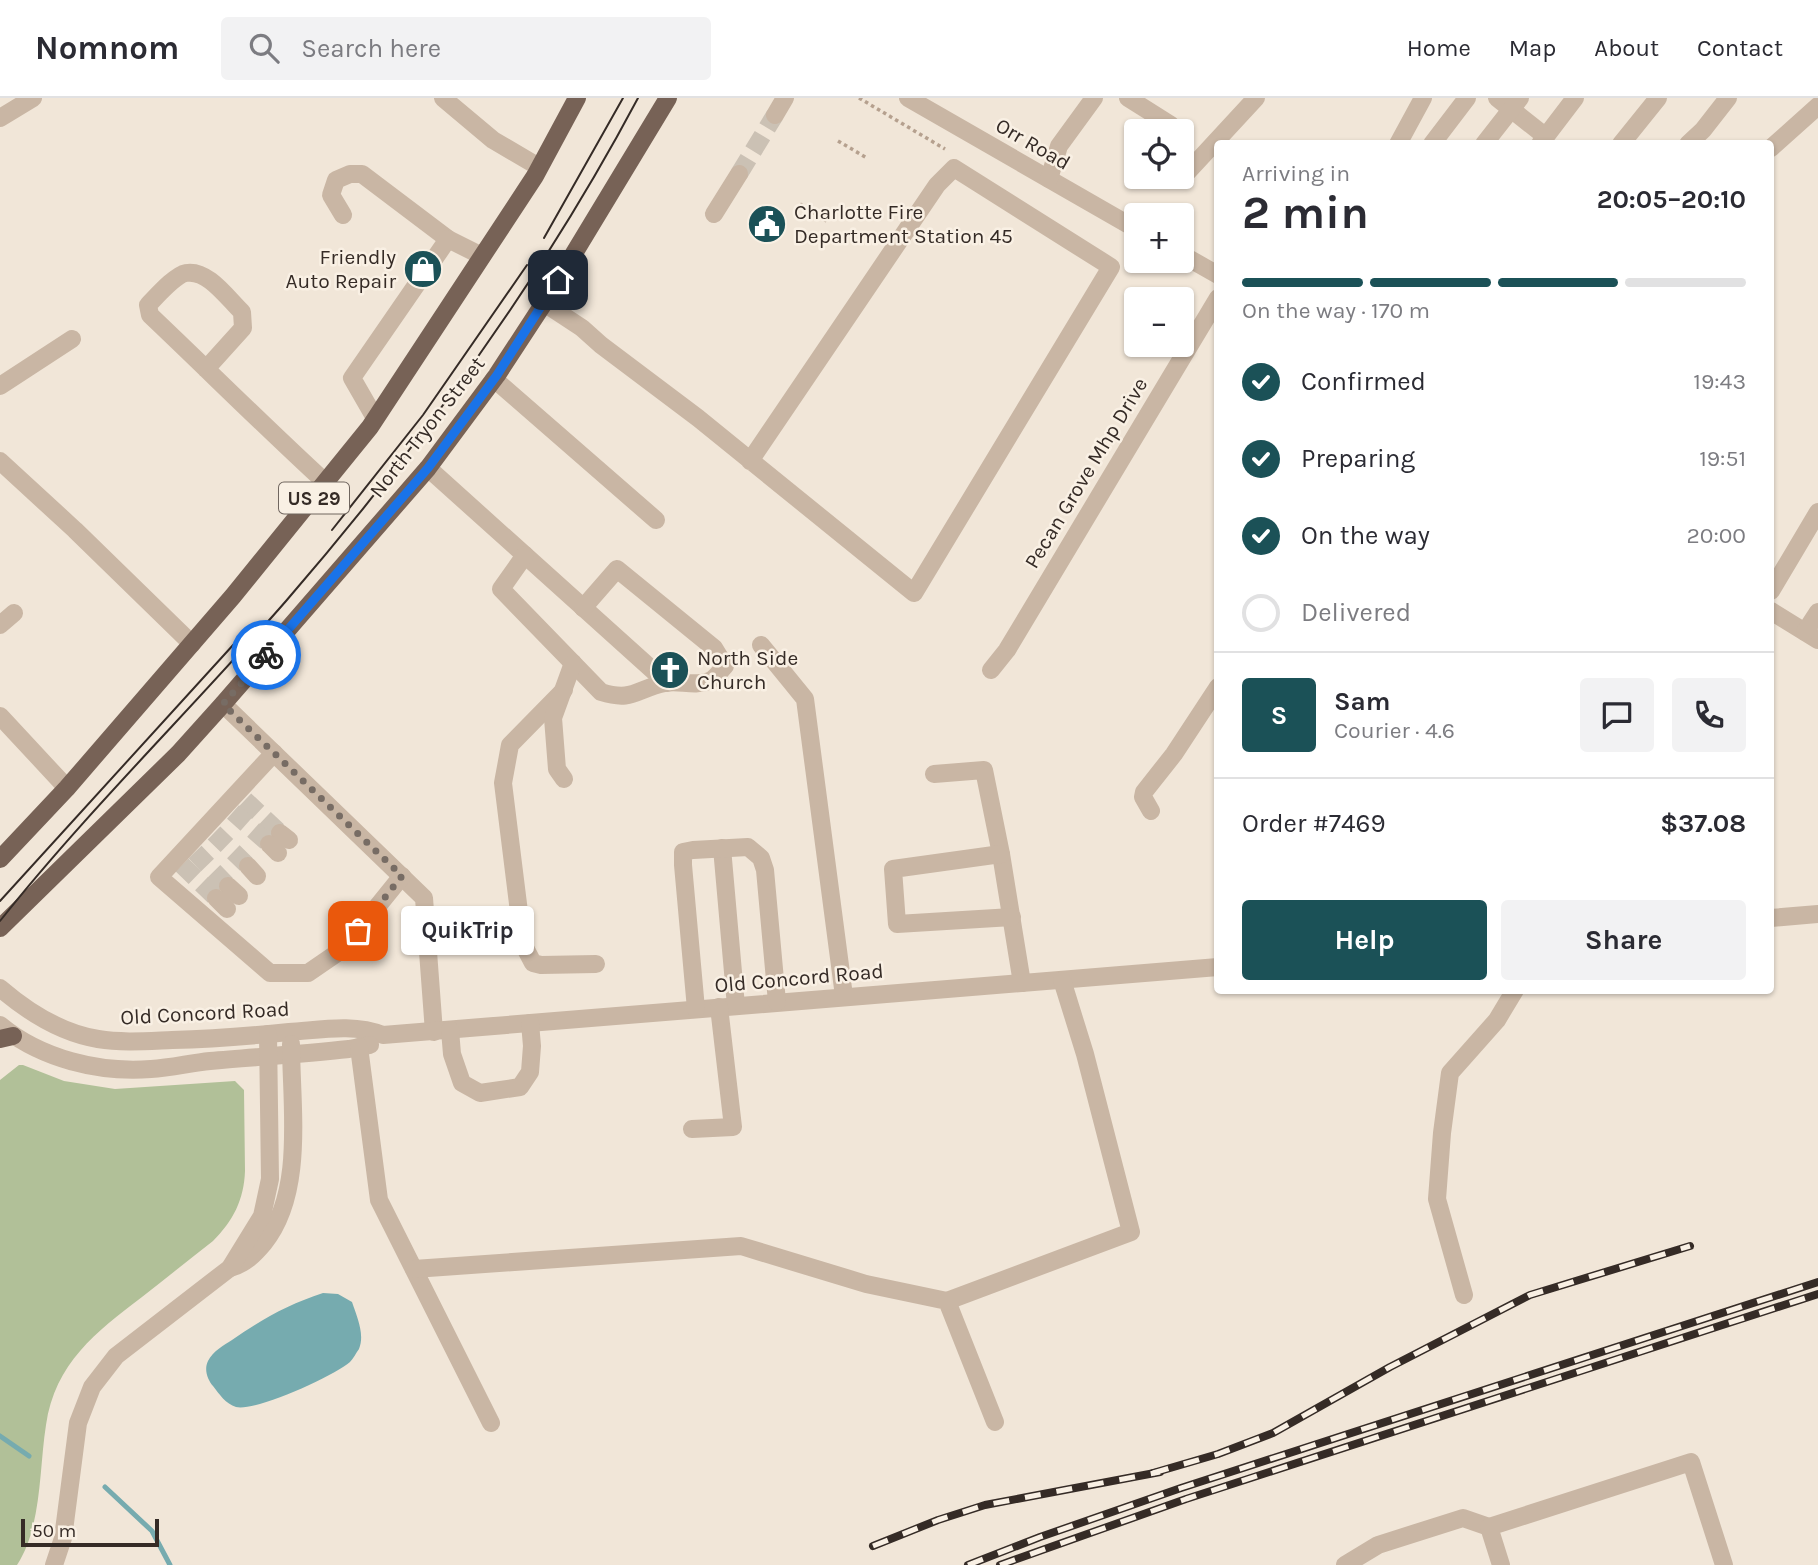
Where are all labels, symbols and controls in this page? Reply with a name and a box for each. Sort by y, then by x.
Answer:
search box [221,17,711,80]
text: Nomnom [35,29,179,67]
icon: search [245,29,283,67]
text: Search here [301,33,441,64]
text: Home [1407,34,1471,62]
text: Map [1509,34,1556,62]
text: About [1594,34,1659,62]
text: Contact [1697,34,1783,62]
street label: Orr Road [991,113,1075,175]
map controls [1124,119,1194,357]
button: locate [1124,119,1194,189]
text: Arriving in [1242,160,1350,187]
text: 20:05–20:10 [1597,184,1746,215]
text: 2 min [1242,186,1369,240]
place label: Charlotte Fire Department Station 45 [794,200,1013,248]
public building icon: Charlotte Fire Department Station 45 [746,203,788,245]
button: + [1124,203,1194,273]
place label: Friendly Auto Repair [286,245,396,293]
shop icon: Friendly Auto Repair [402,248,444,290]
pin [528,250,588,310]
icon: home [539,261,577,299]
button: − [1124,287,1194,357]
text: On the way · 170 m [1242,297,1430,324]
street label: North Tryon Street [365,352,489,502]
icon: check [1242,363,1280,401]
text: Confirmed [1301,366,1426,397]
text: 19:43 [1693,368,1746,395]
street label: Pecan Grove Mhp Drive [1020,373,1152,573]
icon: check [1242,440,1280,478]
text: Preparing [1301,443,1415,474]
text: 19:51 [1699,445,1746,472]
road number: US 29 [279,482,349,514]
icon: check [1242,517,1280,555]
text: On the way [1301,520,1430,551]
text: 20:00 [1686,522,1746,549]
text: Delivered [1301,597,1411,628]
courier [231,620,301,690]
icon: bike [247,636,285,674]
place label: North Side Church [697,646,798,694]
church icon: North Side Church [649,649,691,691]
button: chat [1580,678,1654,752]
button: phone [1672,678,1746,752]
text: Sam [1334,686,1390,717]
text: S [1271,700,1287,731]
text: Courier · 4.6 [1334,717,1455,744]
text: Order #7469 [1242,808,1385,839]
text: $37.08 [1660,808,1746,839]
button: Help [1242,900,1487,980]
button: Share [1501,900,1746,980]
pin [328,901,388,961]
callout: QuikTrip [400,906,533,956]
icon: bag [339,912,377,950]
text: QuikTrip [421,917,514,944]
street label: Old Concord Road [713,959,885,997]
street label: Old Concord Road [120,997,290,1029]
scale bar [21,1516,159,1548]
text: 50 m [32,1520,76,1542]

